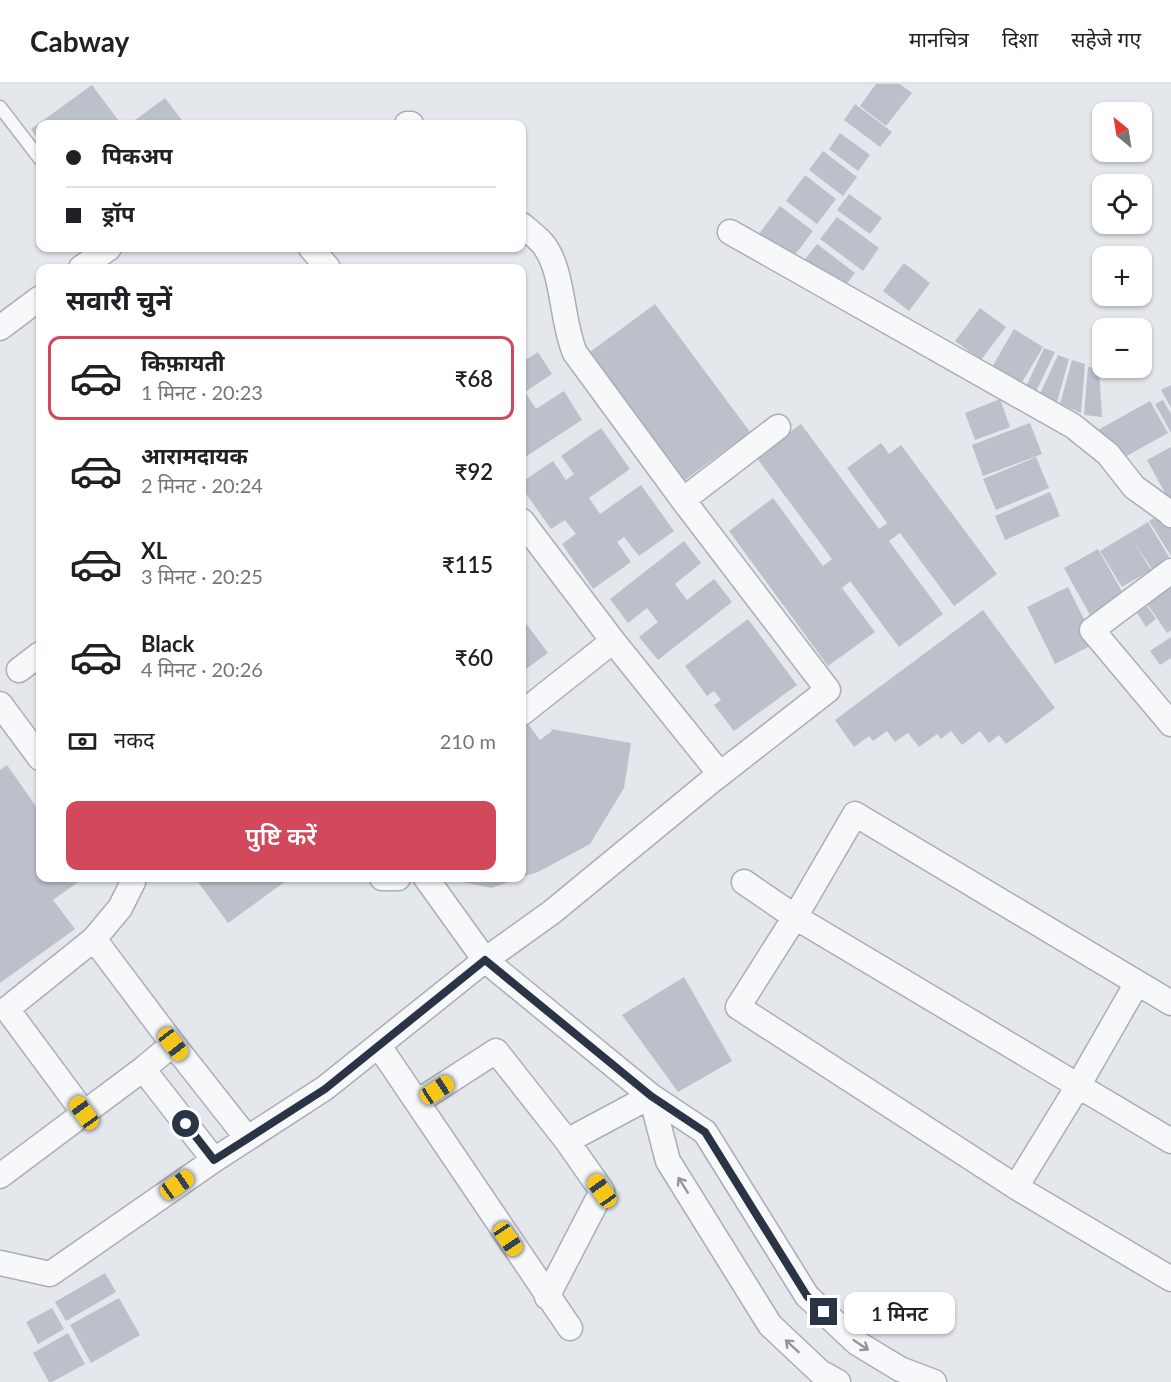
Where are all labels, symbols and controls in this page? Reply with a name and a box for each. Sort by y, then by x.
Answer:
text: Cabway [30,24,129,58]
text: मानचित्र [909,26,969,51]
text: दिशा [1002,26,1038,51]
text: सहेजे गए [1071,26,1141,51]
north arrow [1092,102,1152,162]
map controls [1092,102,1152,378]
text: पिकअप [102,142,173,169]
button: locate [1092,174,1152,234]
text: ड्रॉप [102,200,135,227]
button: + [1092,246,1152,306]
text: सवारी चुनें [66,283,172,316]
button: − [1092,318,1152,378]
text: किफ़ायती [141,349,225,376]
icon: car [69,351,123,405]
text: ₹68 [455,365,493,392]
text: 1 मिनट · 20:23 [141,380,263,404]
text: आरामदायक [141,442,248,469]
icon: car [69,444,123,498]
text: ₹92 [455,458,493,485]
text: 2 मिनट · 20:24 [141,473,263,497]
icon: car [69,537,123,591]
text: XL [141,537,167,564]
text: ₹115 [442,551,493,578]
text: 3 मिनट · 20:25 [141,564,263,588]
icon: car [69,630,123,684]
text: Black [141,630,194,657]
text: ₹60 [455,644,493,671]
text: 4 मिनट · 20:26 [141,657,263,681]
icon: cash [66,725,99,758]
text: नकद [114,726,155,753]
text: 210 m [440,729,496,753]
button: पुष्टि करें [66,801,496,870]
car [155,1024,191,1064]
car [417,1073,457,1107]
car [66,1093,102,1133]
route start [172,1110,199,1137]
car [157,1167,197,1203]
car [584,1171,620,1211]
one-way arrow [677,1177,689,1194]
car [490,1219,526,1259]
callout: 1 मिनट [845,1291,956,1333]
route end [810,1298,837,1325]
text: 1 मिनट [871,1301,928,1325]
one-way arrow [785,1339,800,1353]
one-way arrow [853,1339,869,1351]

